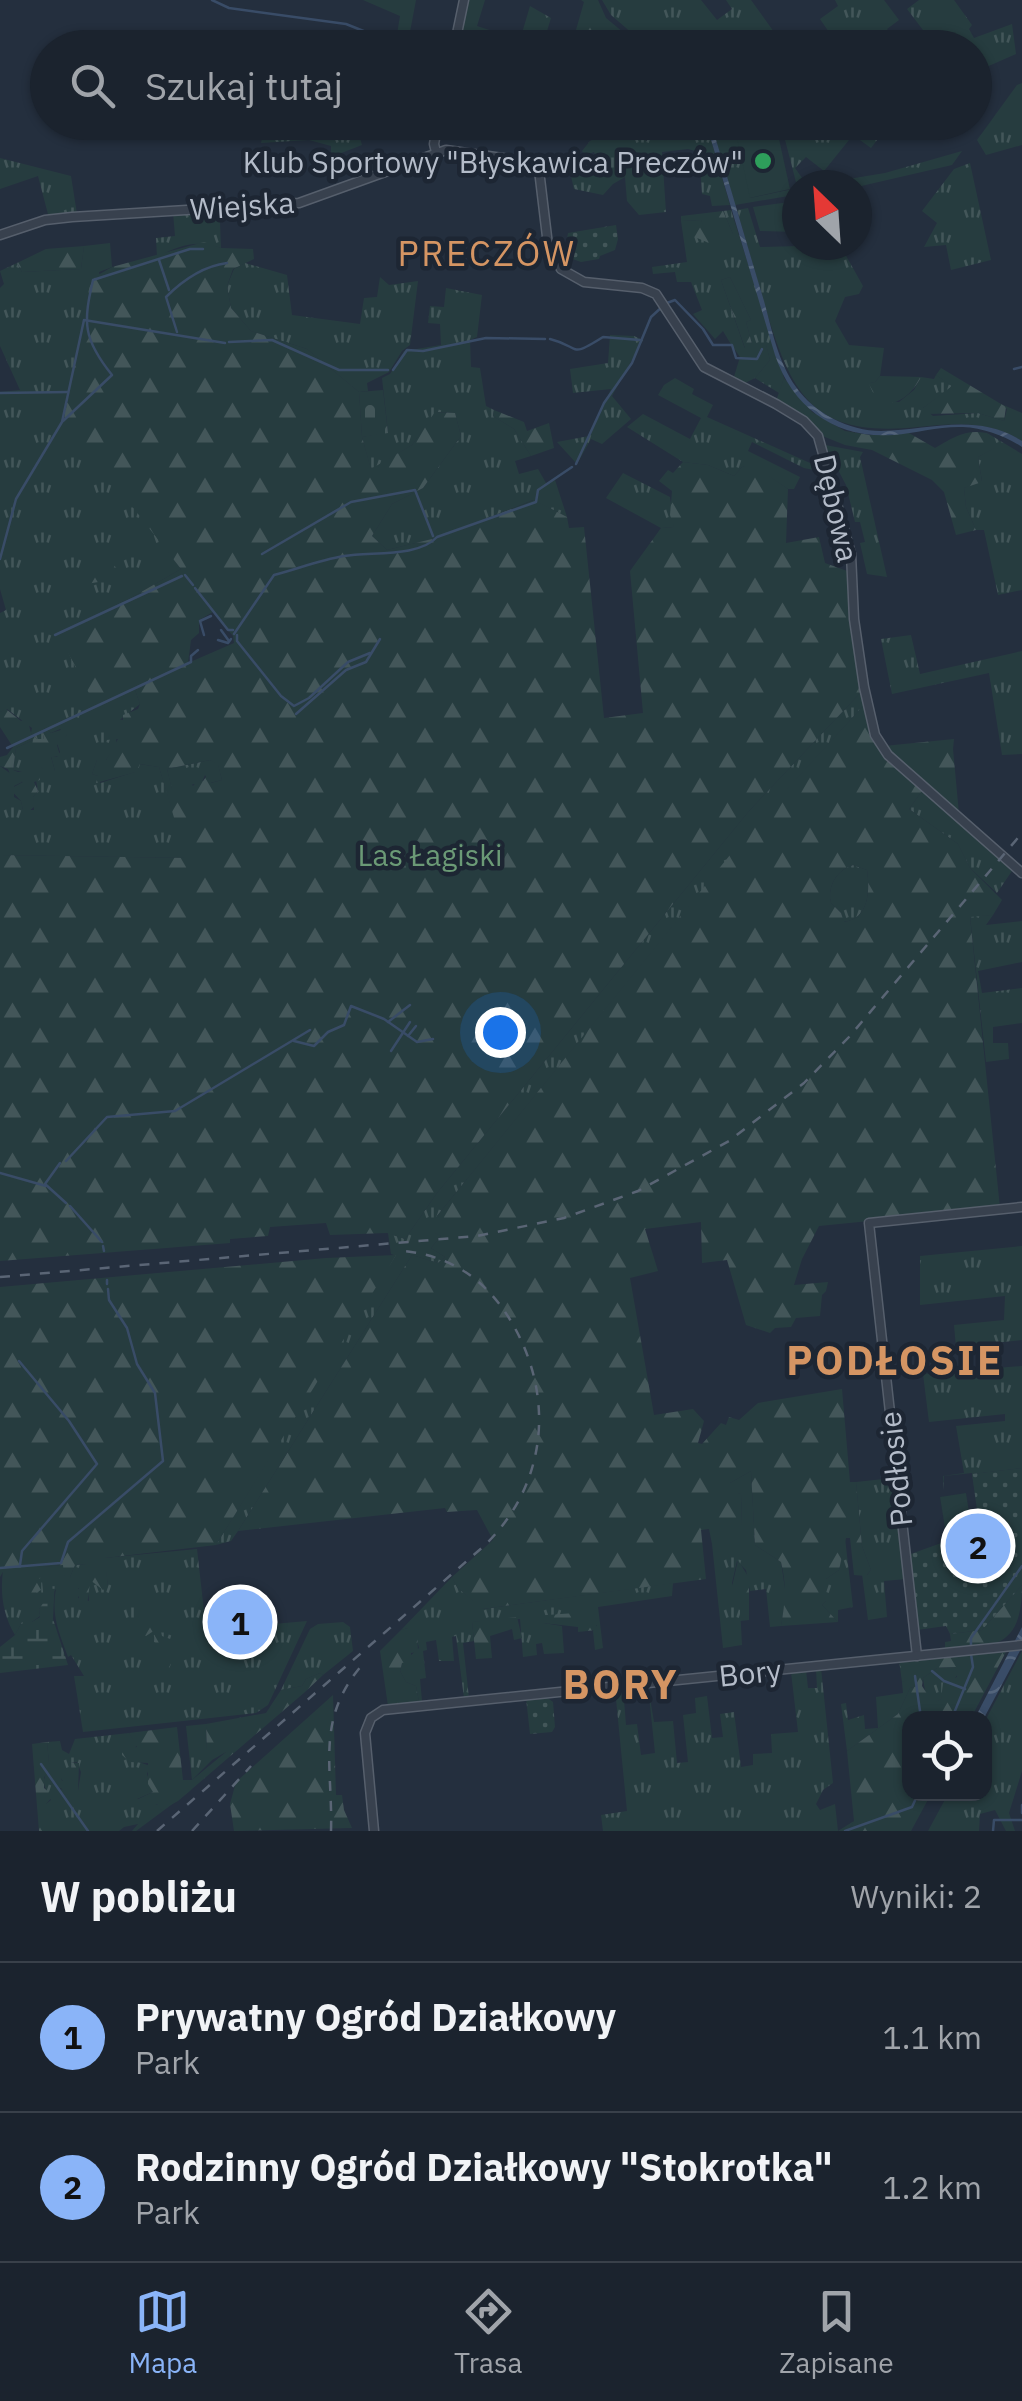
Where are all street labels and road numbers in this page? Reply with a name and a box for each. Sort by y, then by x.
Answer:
street label: Wiejska [189,182,295,228]
street label: Dębowa [806,450,868,566]
street label: Podłosie [870,1410,920,1528]
street label: Bory [717,1649,783,1695]

